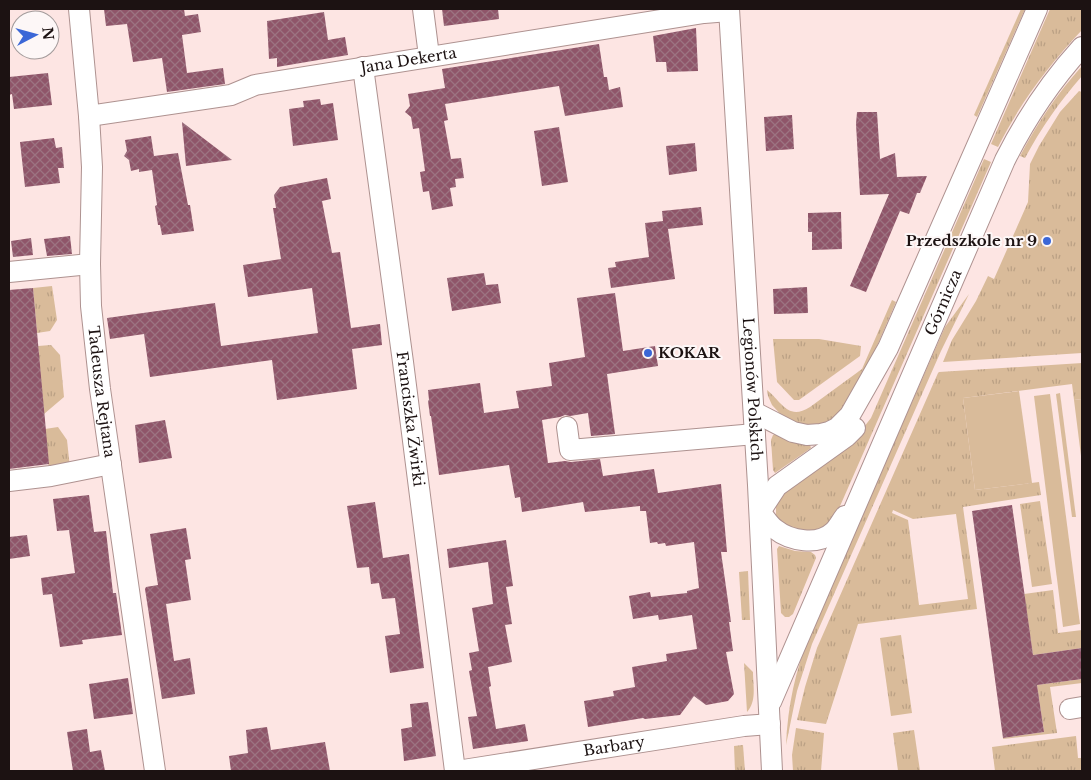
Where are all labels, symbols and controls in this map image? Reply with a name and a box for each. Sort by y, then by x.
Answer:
north arrow [10,10,60,60]
text: N [38,26,58,41]
street label: Jana Dekerta [357,43,458,77]
place label: Przedszkole nr 9 [906,231,1037,250]
marker: Przedszkole nr 9 [1041,235,1053,247]
street label: Górnicza [920,266,966,338]
street label: Legionów Polskich [739,317,767,462]
street label: Tadeusza Rejtana [84,325,120,460]
place label: KOKAR [658,343,721,362]
marker: KOKAR [642,347,654,359]
street label: Franciszka Żwirki [393,350,429,488]
street label: Barbary [582,732,646,760]

